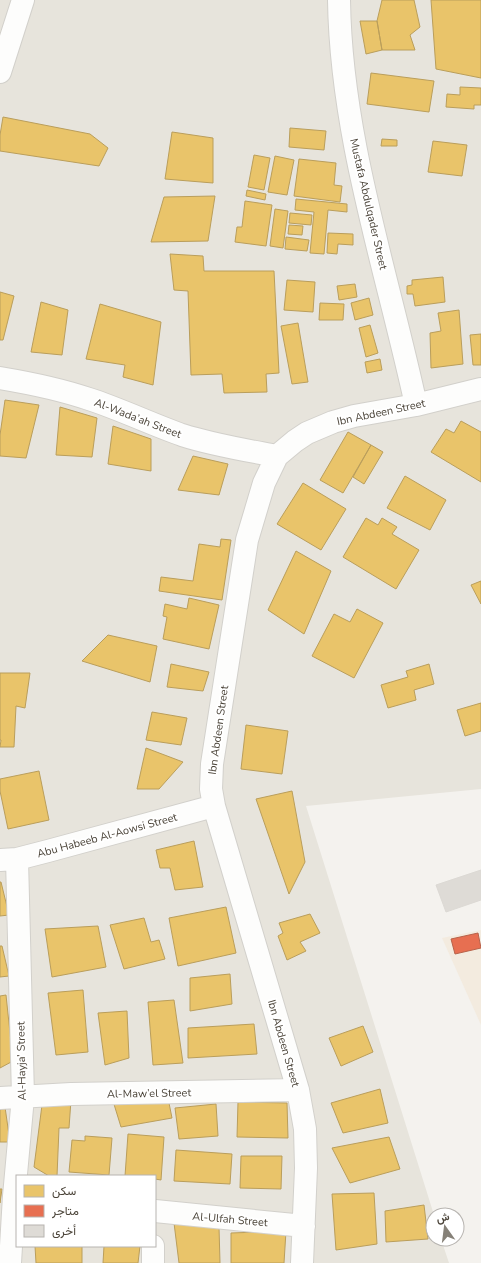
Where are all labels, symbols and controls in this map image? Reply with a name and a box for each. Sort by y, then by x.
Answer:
street label: Mustafa Abdulqader Street [346,137,391,271]
street label: Al-Wada’ah Street [92,395,184,442]
street label: Ibn Abdeen Street [336,396,427,429]
street label: Ibn Abdeen Street [205,684,232,776]
street label: Abu Habeeb Al-Aowsi Street [35,810,179,861]
street label: Ibn Abdeen Street [264,998,303,1089]
street label: Al-Hayja’ Street [13,1021,30,1101]
street label: Al-Maw’el Street [107,1085,191,1102]
legend [16,1175,156,1247]
text: سكن [52,1183,76,1199]
text: متاجر [51,1203,79,1219]
north arrow [425,1207,465,1247]
street label: Al-Ulfah Street [192,1209,268,1230]
text: ش [434,1209,451,1227]
text: أخرى [52,1223,76,1239]

